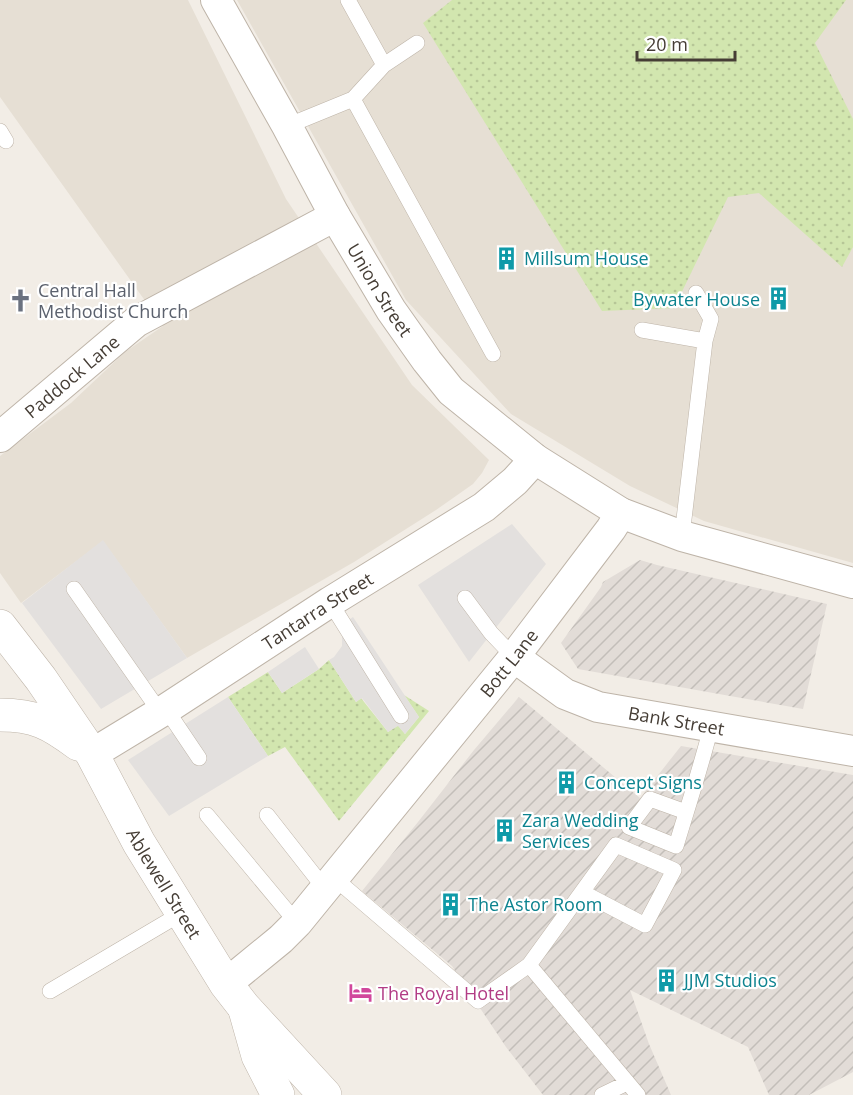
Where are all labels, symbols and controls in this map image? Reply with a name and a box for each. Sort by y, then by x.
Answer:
scale bar [637,24,734,62]
text: 20 m [646,32,688,56]
street label: Union Street [342,239,418,341]
building icon: Millsum House [493,245,519,271]
place label: Millsum House [524,246,649,270]
place label: Central Hall Methodist Church [38,278,188,323]
building icon: Bywater House [765,286,791,312]
church icon: Central Hall Methodist Church [7,287,33,313]
place label: Bywater House [633,287,760,311]
street label: Paddock Lane [19,329,124,423]
street label: Tantarra Street [257,567,377,655]
street label: Bott Lane [474,624,543,702]
street label: Bank Street [626,700,726,741]
building icon: Concept Signs [553,769,579,795]
place label: Concept Signs [584,770,702,794]
place label: Zara Wedding Services [522,808,639,853]
building icon: Zara Wedding Services [491,817,517,843]
street label: Ablewell Street [121,824,207,943]
building icon: The Astor Room [437,891,463,917]
place label: The Astor Room [468,892,602,916]
building icon: JJM Studios [653,967,679,993]
place label: JJM Studios [682,968,777,992]
hotel icon: The Royal Hotel [347,980,373,1006]
place label: The Royal Hotel [378,981,509,1005]

